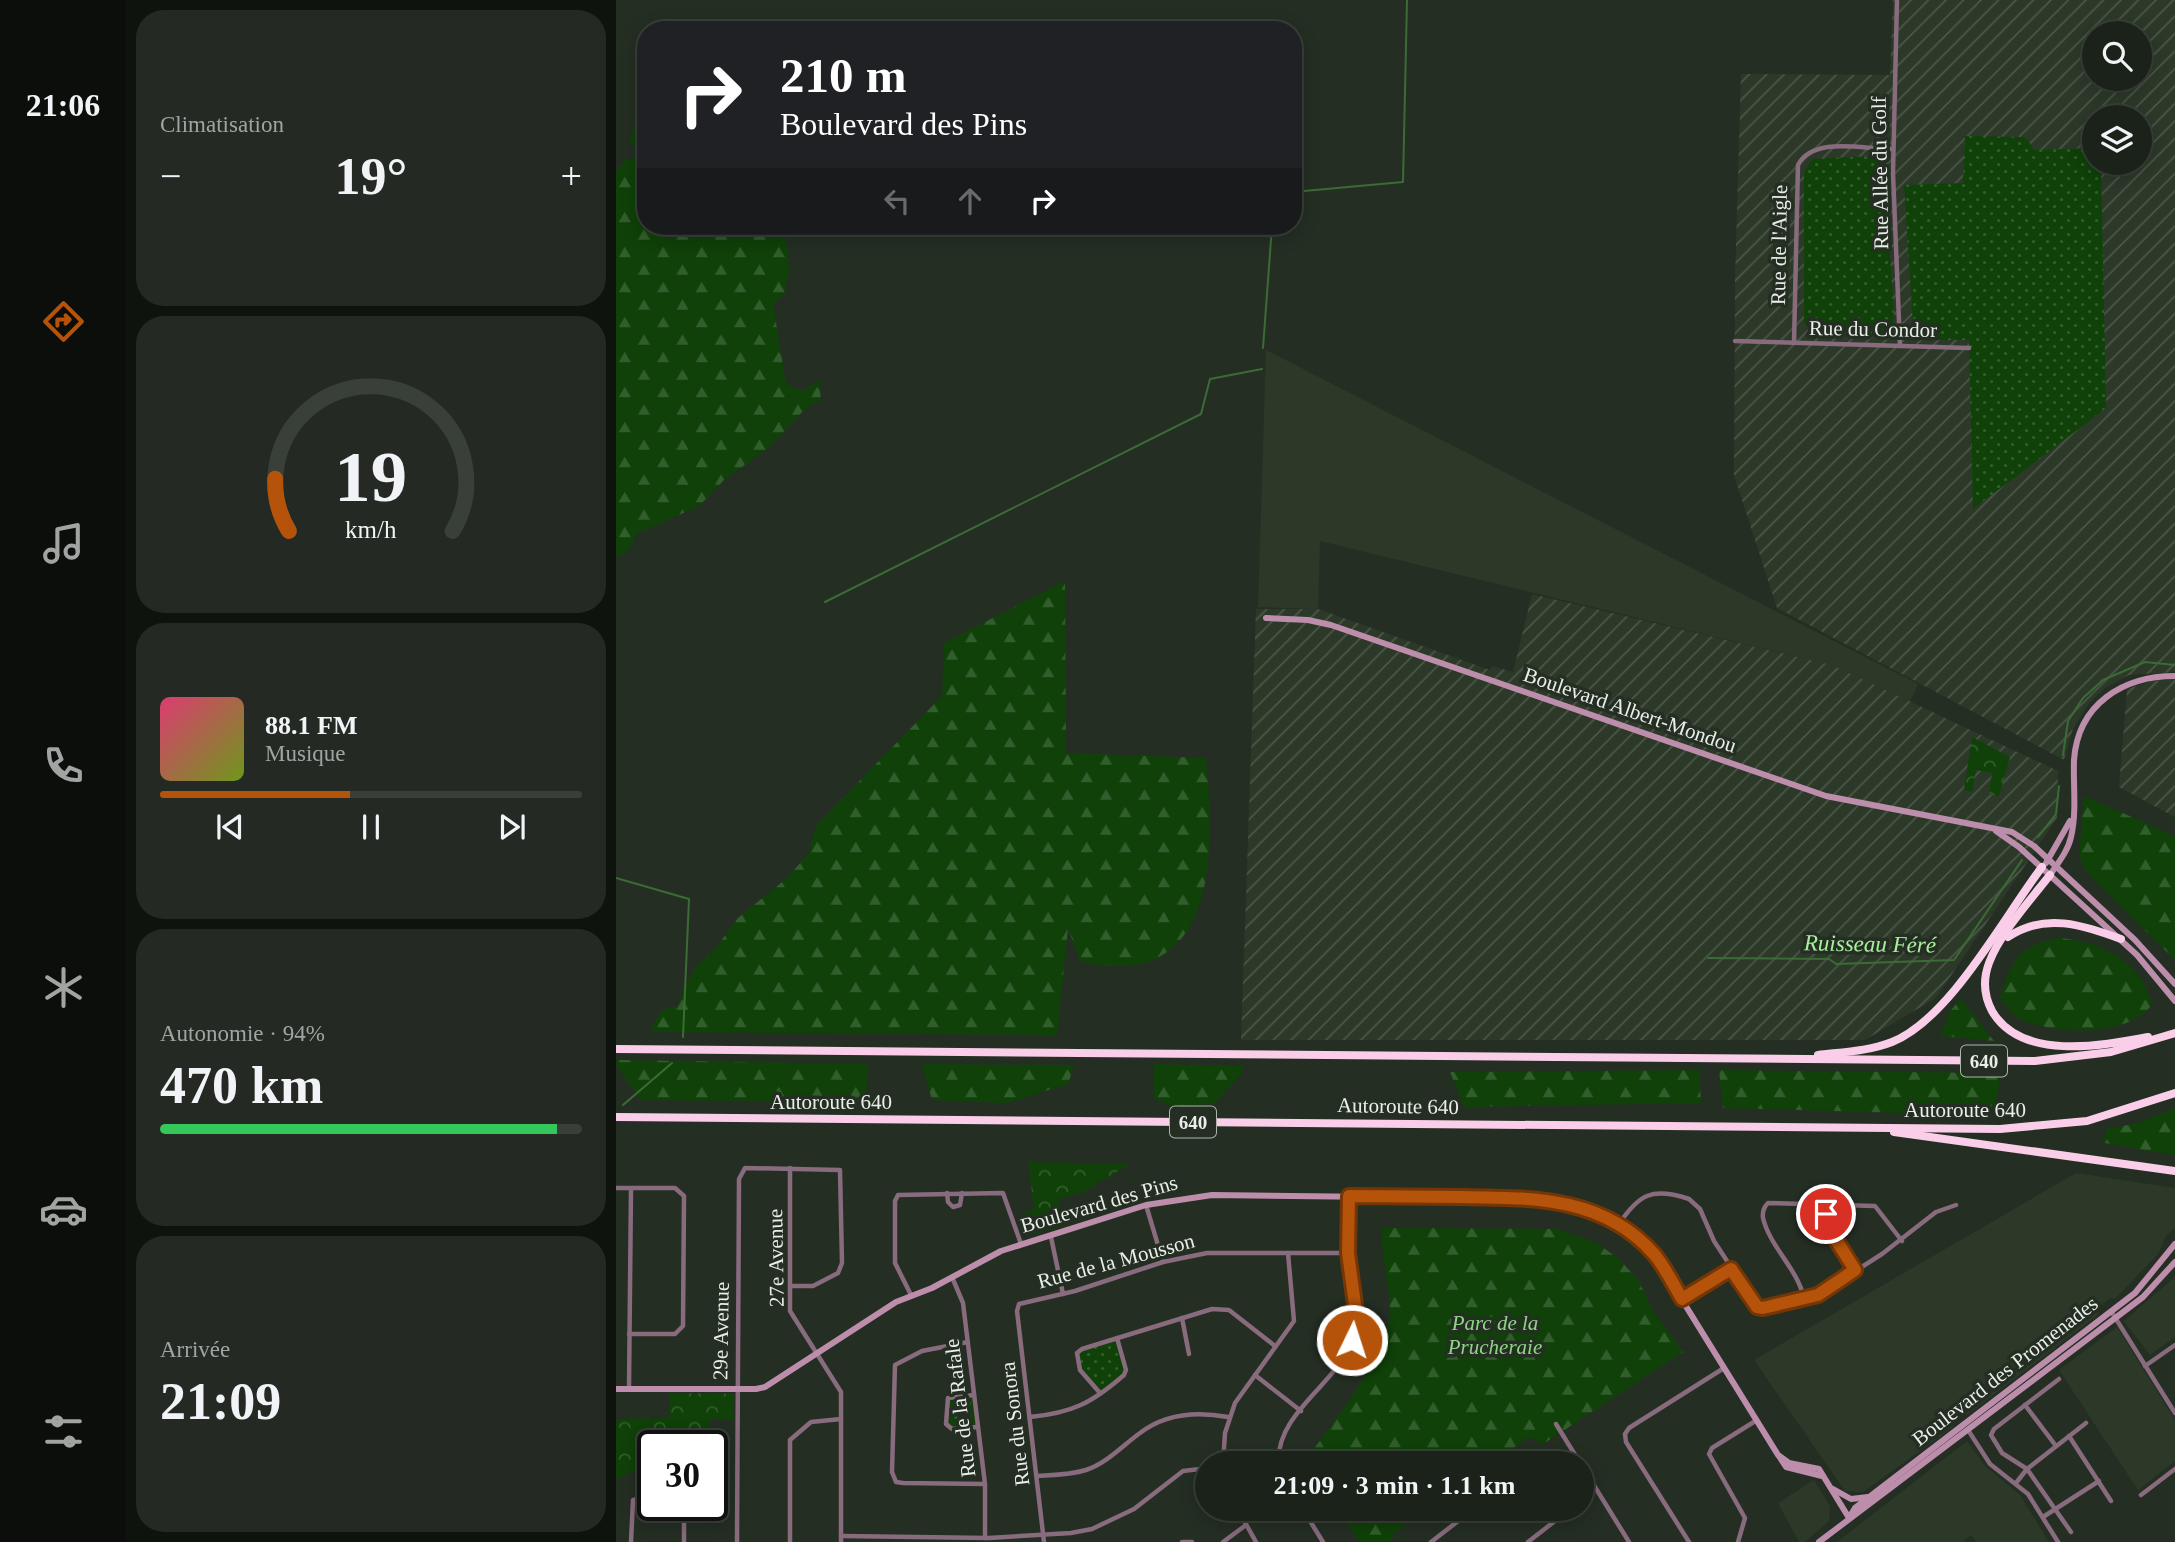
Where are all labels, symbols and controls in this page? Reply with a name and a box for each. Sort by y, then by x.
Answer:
map controls [2082,21,2152,175]
button: search [2082,21,2152,91]
text: 210 m [780,48,907,103]
icon: right [665,49,756,140]
text: 21:06 [26,87,100,123]
street label: Rue Allée du Golf [1867,96,1893,250]
button: layers [2082,105,2152,175]
text: Boulevard des Pins [780,106,1027,142]
text: Climatisation [160,112,284,137]
text: 19° [335,148,407,205]
text: − [160,155,181,197]
text: + [561,155,582,197]
icon: left [878,182,916,220]
icon: ahead [951,182,989,220]
icon: right [1024,182,1062,220]
street label: Rue de l'Aigle [1766,185,1792,305]
icon: directions [39,297,88,346]
street label: Rue du Condor [1809,316,1937,342]
text: 19 [335,436,407,517]
text: km/h [345,515,397,542]
icon: music [39,519,88,568]
street label: Boulevard Albert-Mondou [1520,662,1740,758]
text: 88.1 FM [265,711,357,740]
icon: phone [39,741,88,790]
text: Musique [265,741,346,766]
icon: previous [211,808,249,846]
icon: pause [352,808,390,846]
icon: next [493,808,531,846]
water label: Ruisseau Féré [1803,930,1938,958]
icon: climate [39,963,88,1012]
text: Autonomie · 94% [160,1021,325,1046]
road number: 640 [1961,1046,2007,1077]
text: 470 km [160,1057,323,1114]
street label: Autoroute 640 [770,1090,892,1114]
street label: Autoroute 640 [1337,1093,1459,1119]
street label: Autoroute 640 [1904,1098,2026,1122]
road number: 640 [1170,1106,1216,1138]
street label: Boulevard des Pins [1018,1170,1180,1238]
pin [1796,1184,1856,1244]
icon: car [39,1185,88,1234]
icon: arrive [1807,1195,1845,1233]
street label: 27e Avenue [763,1209,789,1307]
street label: Rue de la Mousson [1035,1228,1198,1294]
street label: 29e Avenue [708,1282,734,1380]
street label: Boulevard des Promenades [1908,1291,2102,1451]
position arrow [1315,1303,1389,1377]
park label: Parc de la Prucheraie [1447,1311,1542,1359]
text: Arrivée [160,1337,230,1362]
street label: Rue de la Rafale [940,1337,980,1479]
street label: Rue du Sonora [995,1360,1035,1487]
text: 21:09 [160,1373,281,1430]
icon: filters [39,1407,88,1456]
speed limit sign: 30 [637,1430,728,1521]
text: 21:09 · 3 min · 1.1 km [1274,1471,1515,1500]

